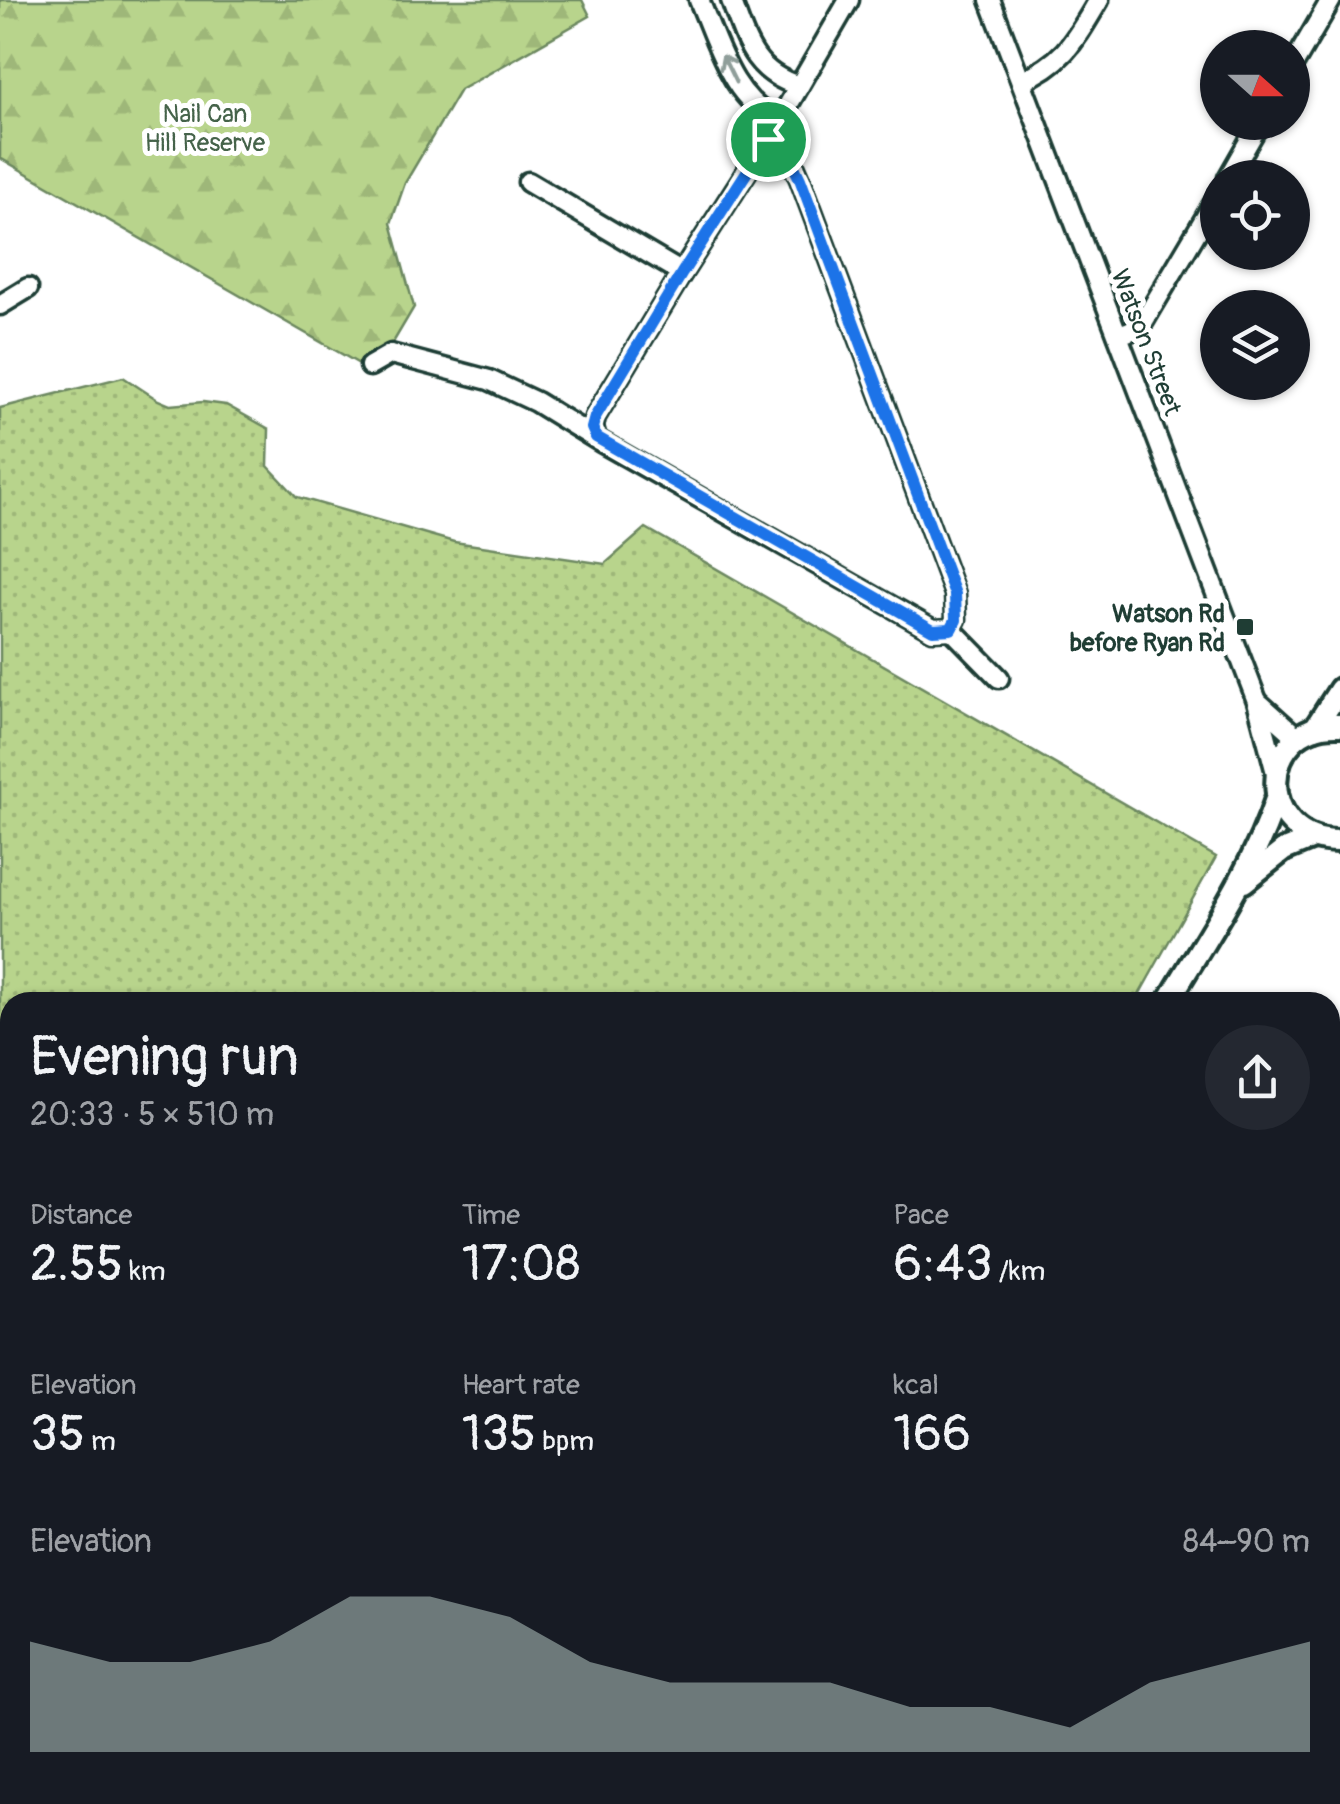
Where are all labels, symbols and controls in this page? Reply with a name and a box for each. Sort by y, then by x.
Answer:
north arrow [1200,30,1310,140]
map controls [1200,30,1310,400]
one-way arrow [719,54,738,84]
pin [726,97,811,182]
park label: Nail Can Hill Reserve [145,99,266,159]
icon: arrive [741,112,796,167]
button: locate [1200,160,1310,270]
street label: Watson Street [1104,265,1188,421]
button: layers [1200,290,1310,400]
place label: Watson Rd before Ryan Rd [1070,599,1225,659]
marker: Watson Rd before Ryan Rd [1234,616,1256,638]
text: Evening run [30,1023,299,1092]
button: share [1205,1025,1310,1130]
text: 20:33 · 5 × 510 m [30,1095,274,1135]
text: Distance [30,1198,132,1233]
text: Time [462,1198,520,1233]
text: Pace [893,1198,949,1233]
text: 2.55 [30,1233,123,1296]
text: 17:08 [462,1233,580,1296]
text: 6:43 [893,1233,993,1296]
text: km [123,1254,166,1289]
text: /km [993,1254,1045,1289]
text: Elevation [30,1368,137,1403]
text: Heart rate [462,1368,580,1403]
text: kcal [893,1368,939,1403]
text: 35 [30,1403,85,1466]
text: 135 [462,1403,536,1466]
text: 166 [893,1403,971,1466]
text: m [85,1424,116,1459]
text: bpm [536,1424,594,1459]
text: Elevation [30,1522,152,1562]
text: 84–90 m [1183,1522,1310,1562]

